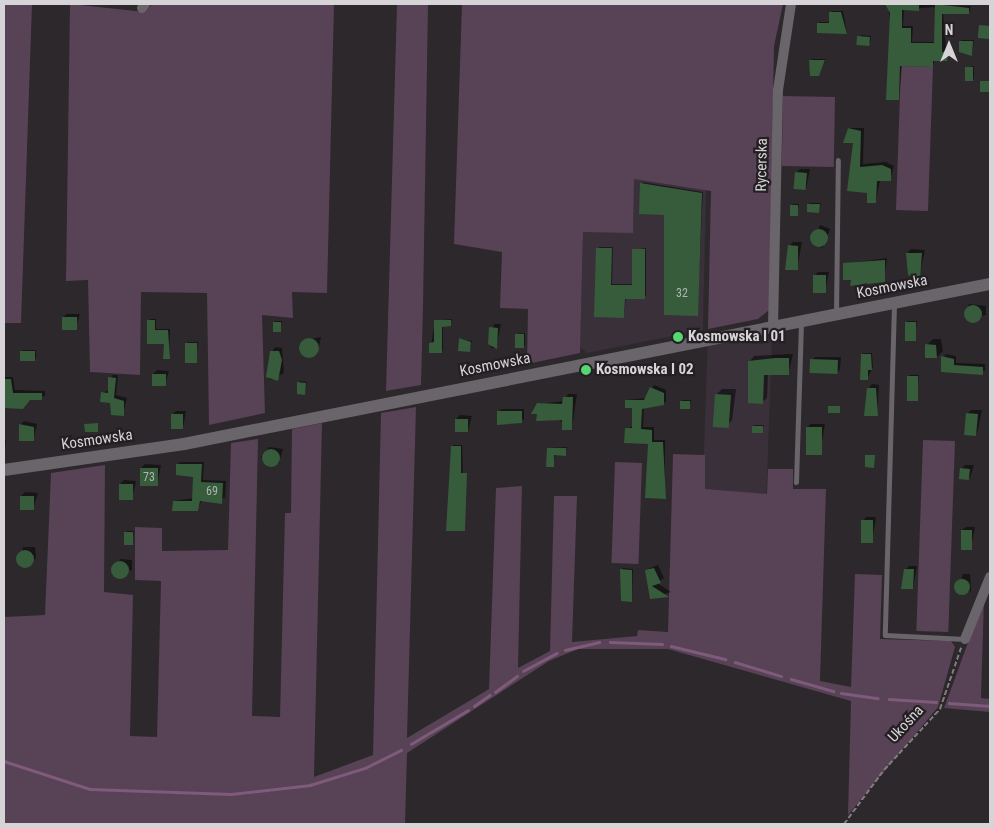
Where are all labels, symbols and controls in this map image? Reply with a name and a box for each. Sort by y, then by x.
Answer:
north arrow [924,20,974,70]
text: N [945,22,953,38]
street label: Rycerska [753,138,771,192]
street label: Kosmowska [855,271,929,303]
house number: 32 [676,287,688,301]
place label: Kosmowska I 01 [688,328,786,346]
marker: Kosmowska I 01 [672,331,684,343]
street label: Kosmowska [458,349,532,381]
place label: Kosmowska I 02 [596,361,694,379]
marker: Kosmowska I 02 [580,364,592,376]
street label: Kosmowska [60,426,134,454]
house number: 73 [143,471,155,485]
house number: 69 [206,485,218,499]
street label: Ukośna [884,702,928,746]

